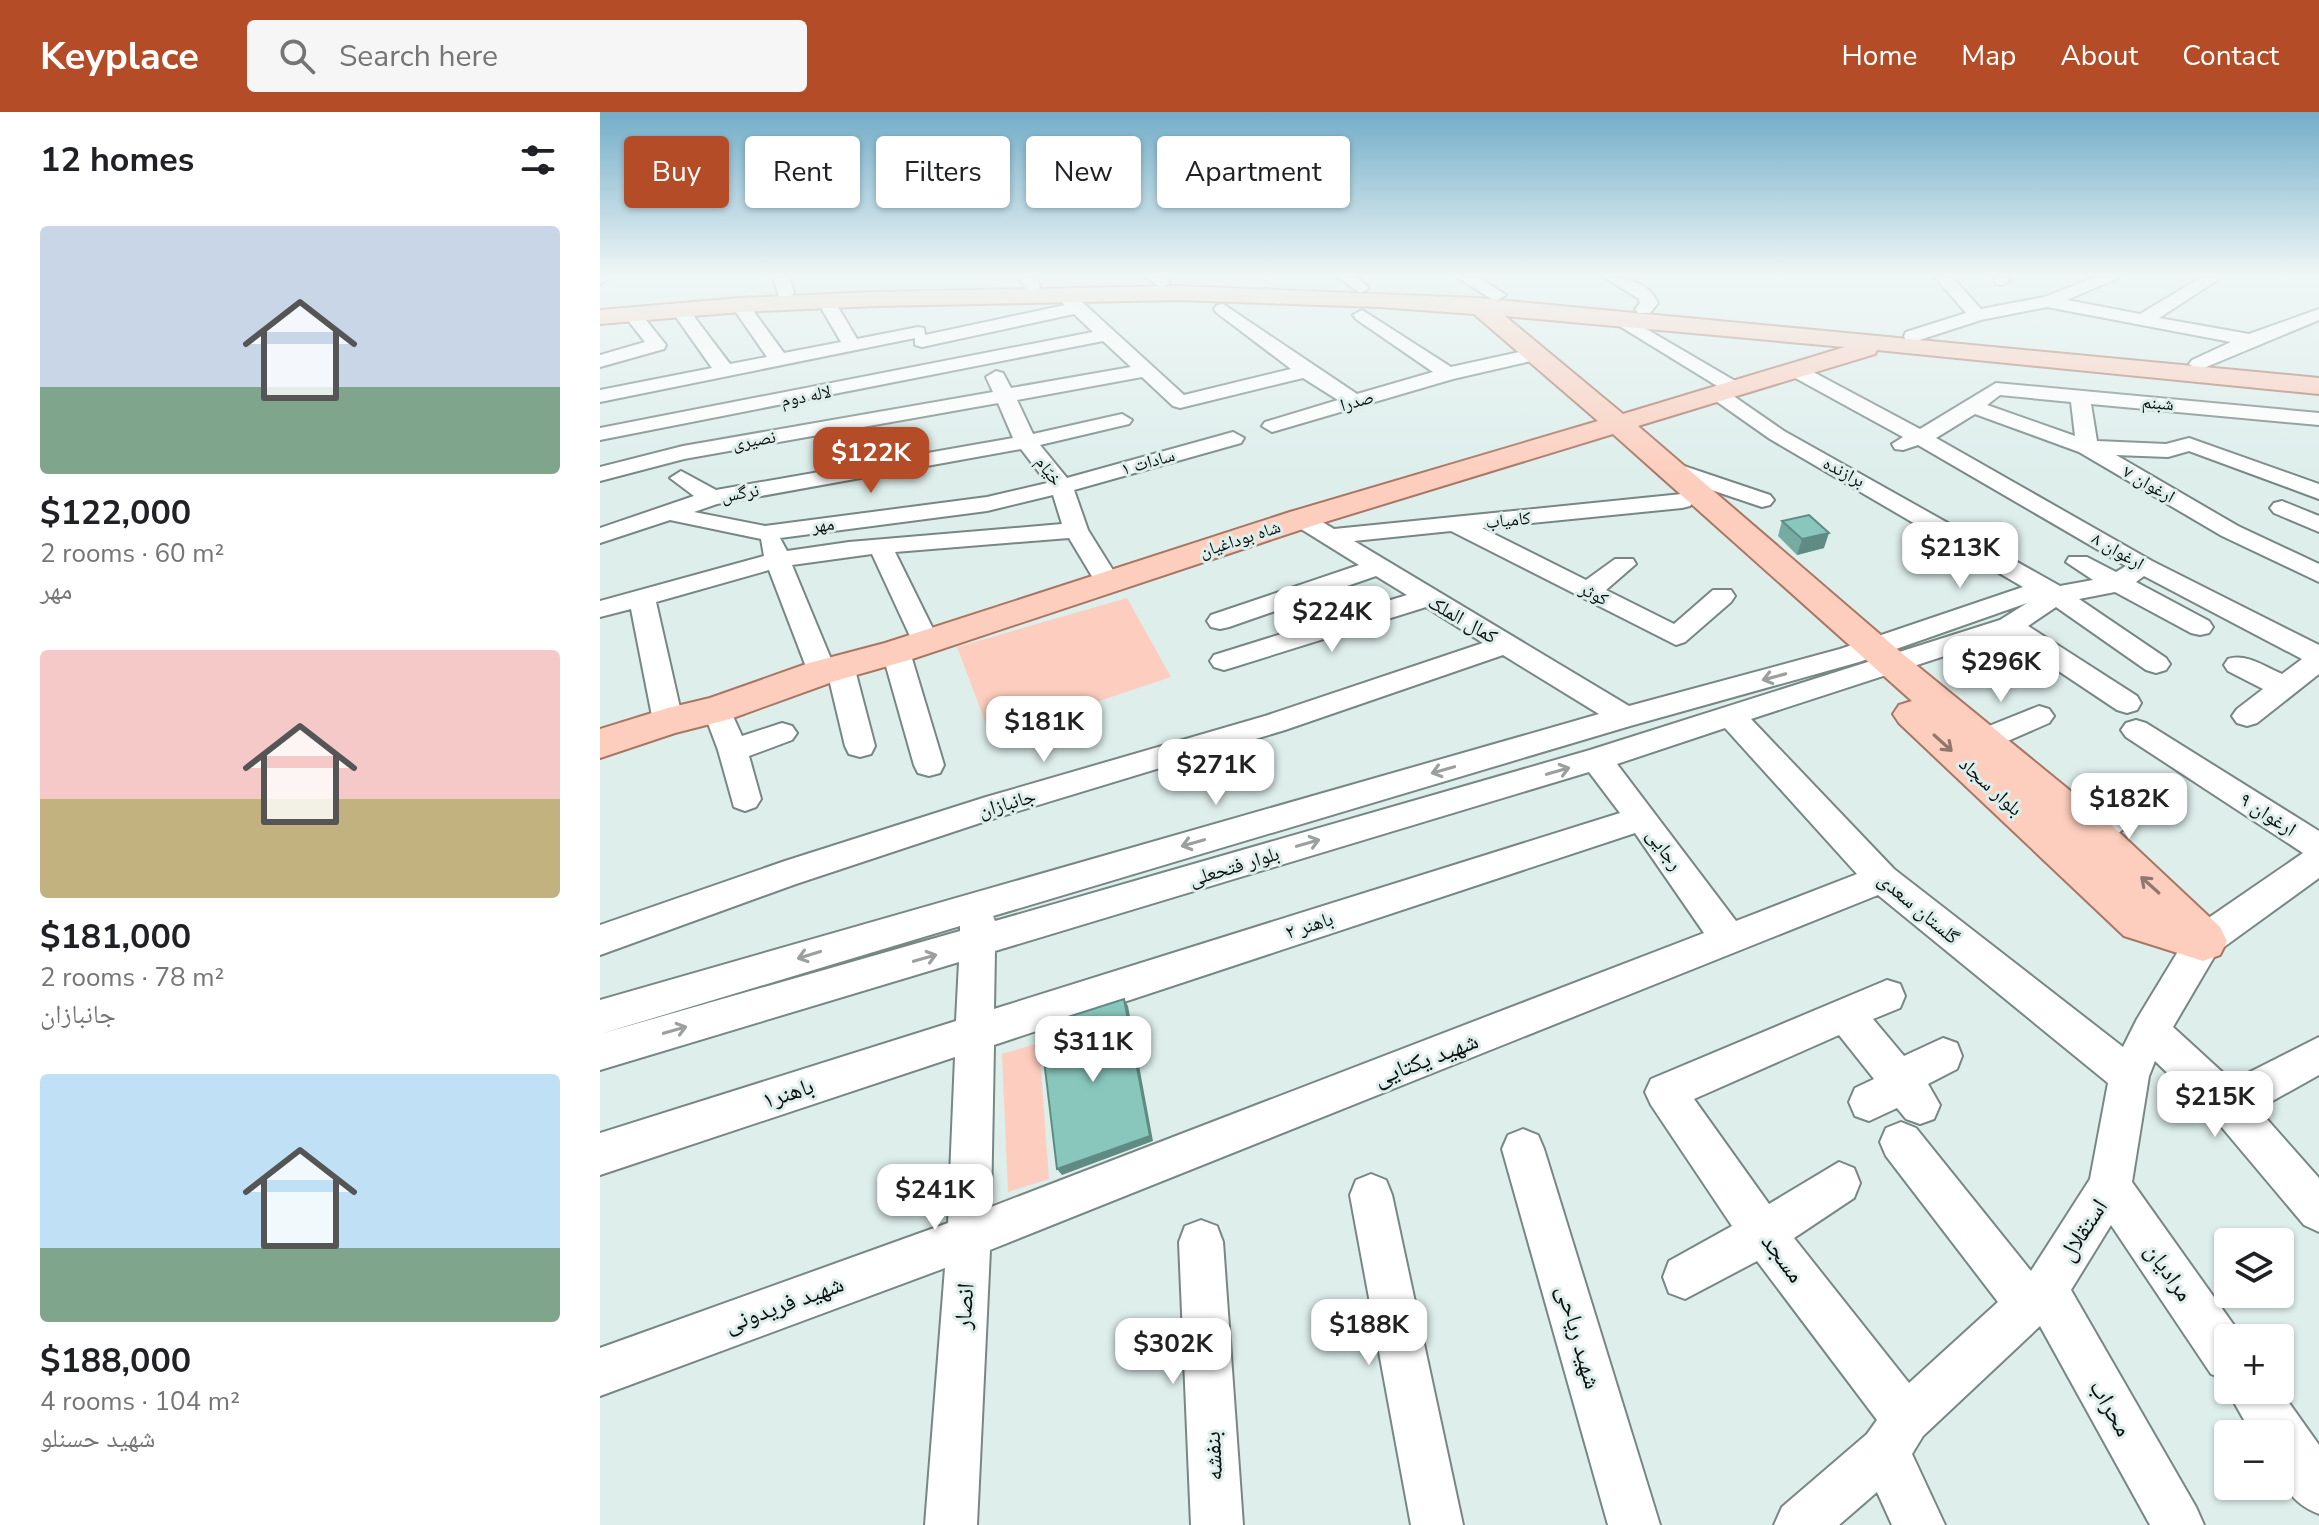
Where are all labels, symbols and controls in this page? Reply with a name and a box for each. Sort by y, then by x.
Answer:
search box [247,20,807,92]
text: Keyplace [40,31,199,82]
icon: search [275,34,319,78]
text: Search here [339,36,498,77]
text: Home [1842,37,1917,75]
text: Map [1961,37,2016,75]
text: About [2060,37,2138,75]
text: Contact [2182,37,2279,75]
chip: Buy [624,136,729,208]
chip: Rent [745,136,860,208]
chip: Filters [876,136,1010,208]
chip: New [1026,136,1141,208]
chip: Apartment [1157,136,1350,208]
text: 12 homes [40,137,194,183]
icon: filters [516,138,560,182]
icon: home [228,278,372,422]
street label: لاله دوم [779,379,833,413]
street label: صدرا [1337,385,1377,417]
street label: شبنم [2141,390,2175,416]
street label: نصیری [730,424,778,456]
pin: $122K [815,427,927,495]
text: $122K [831,435,911,470]
street label: سادات ۱ [1118,443,1178,481]
street label: خیّام [1030,451,1068,491]
street label: برازنده [1819,451,1869,493]
street label: ارغوان ۷ [2119,460,2179,508]
street label: نرگس [719,478,761,508]
text: $122,000 [40,490,191,536]
street label: کامیاب [1484,506,1532,534]
street label: مهر [809,512,836,538]
street label: شاه بوداغیان [1196,515,1284,563]
pin: $213K [1904,522,2016,590]
street label: ارغوان ۸ [2088,527,2148,575]
text: $213K [1920,530,2000,565]
text: 2 rooms · 60 m² [40,536,224,571]
text: مهر [40,573,72,608]
street label: کوثر [1575,576,1613,612]
pin: $224K [1276,586,1388,654]
street label: کمال الملک [1423,589,1503,650]
text: $224K [1292,594,1372,629]
pin: $296K [1945,636,2057,704]
text: $296K [1961,644,2041,679]
one-way arrow [1761,670,1787,685]
pin: $181K [988,696,1100,764]
icon: home [228,702,372,846]
text: $181K [1004,704,1084,739]
one-way arrow [1933,733,1953,751]
pin: $271K [1160,739,1272,807]
text: $271K [1176,747,1256,782]
street label: بلوار سجاد [1953,751,2028,822]
one-way arrow [1430,763,1456,778]
one-way arrow [1544,763,1570,778]
pin: $182K [2073,773,2185,841]
text: $182K [2089,781,2169,816]
street label: جانبازان [975,782,1039,825]
street label: ارغوان ۹ [2234,786,2301,843]
street label: رجایی [1640,823,1689,876]
one-way arrow [1295,835,1320,850]
one-way arrow [1181,837,1206,851]
street label: بلوار فتحعلی [1186,840,1283,893]
street label: گلستان سعدی [1872,866,1965,951]
one-way arrow [2140,876,2160,894]
street label: باهنر ۲ [1282,905,1337,946]
text: $181,000 [40,914,191,960]
one-way arrow [797,948,823,963]
one-way arrow [911,949,937,964]
text: 2 rooms · 78 m² [40,960,224,995]
text: جانبازان [40,997,116,1032]
pin: $311K [1037,1016,1149,1084]
one-way arrow [661,1022,687,1037]
text: $311K [1053,1024,1133,1059]
street label: شهید یکتایی [1369,1024,1483,1094]
street label: باهنر۱ [758,1070,818,1116]
pin: $215K [2159,1071,2271,1139]
text: $215K [2175,1079,2255,1114]
icon: home [228,1126,372,1270]
pin: $241K [879,1164,991,1232]
text: $241K [895,1172,975,1207]
street label: استقلال [2051,1193,2115,1267]
street label: مسجد [1754,1227,1812,1289]
map controls [2214,1228,2294,1500]
button: layers [2214,1228,2294,1308]
street label: مرادیان [2137,1236,2201,1308]
street label: شهید فریدونی [720,1268,848,1340]
street label: شهید ریاحی [1549,1281,1609,1393]
street label: انصار [946,1282,982,1331]
pin: $188K [1313,1299,1425,1367]
text: $188K [1329,1307,1409,1342]
pin: $302K [1117,1318,1229,1386]
button: + [2214,1324,2294,1404]
text: $302K [1133,1326,1213,1361]
text: $188,000 [40,1338,191,1384]
street label: محراب [2082,1374,2140,1442]
text: 4 rooms · 104 m² [40,1384,240,1419]
button: − [2214,1420,2294,1500]
text: شهید حسنلو [40,1421,155,1456]
street label: بنفشه [1196,1430,1230,1482]

